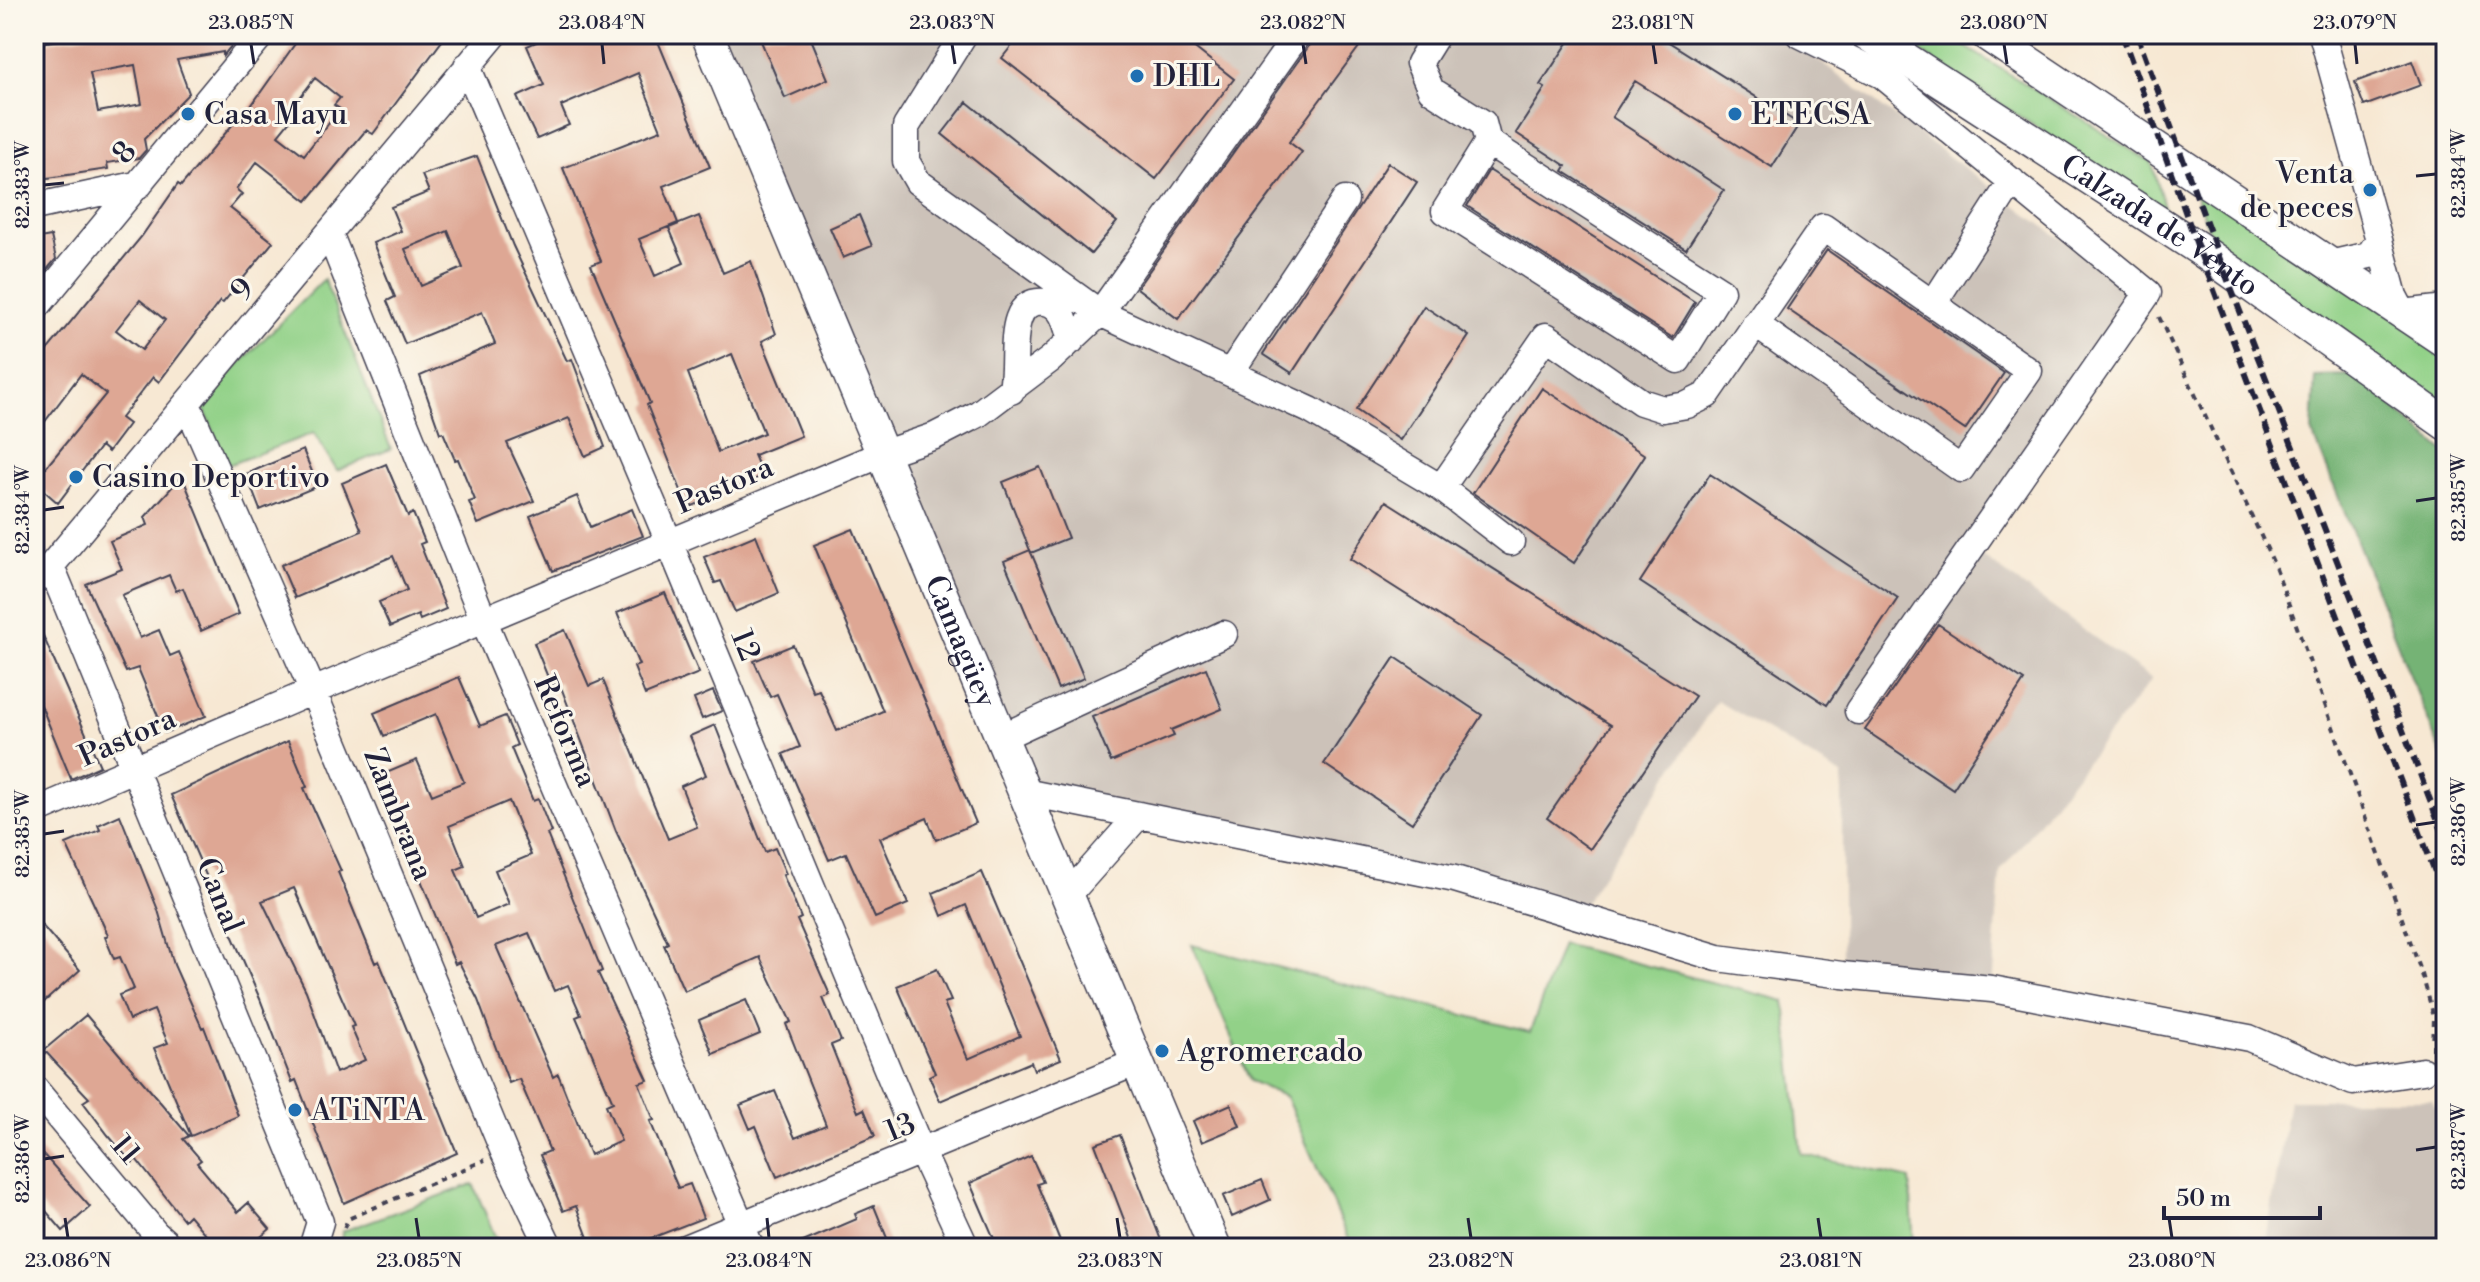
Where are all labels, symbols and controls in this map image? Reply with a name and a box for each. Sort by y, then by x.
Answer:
text: 23.085°N [208,11,294,36]
text: 23.084°N [559,11,646,36]
text: 23.083°N [909,11,995,36]
text: 23.082°N [1260,11,1346,36]
text: 23.081°N [1612,11,1695,36]
text: 23.080°N [1960,11,2048,36]
text: 23.079°N [2313,11,2397,36]
place label: DHL [1153,58,1220,96]
marker: DHL [1128,67,1146,85]
place label: Casa Mayu [204,96,347,134]
place label: ETECSA [1751,96,1872,134]
marker: Casa Mayu [179,105,197,123]
marker: ETECSA [1726,105,1744,123]
text: 82.384°W [2447,129,2472,219]
street label: 8 [104,134,145,172]
text: 82.383°W [11,140,36,229]
street label: Calzada de Vento [2053,146,2266,305]
place label: Venta de peces [2240,155,2355,227]
marker: Venta de peces [2361,181,2379,199]
street label: 9 [222,270,263,309]
street label: Pastora [670,448,780,523]
text: 82.385°W [2447,453,2472,542]
place label: Casino Deportivo [92,459,330,497]
text: 82.384°W [11,465,36,555]
marker: Casino Deportivo [67,468,85,486]
street label: Camagüey [916,570,1005,713]
street label: 12 [722,624,768,667]
street label: Reforma [525,670,606,794]
street label: Pastora [73,699,183,776]
street label: Zambrana [354,743,442,887]
text: 82.386°W [2447,777,2472,867]
text: 82.385°W [11,789,36,878]
street label: Canal [187,852,251,939]
place label: Agromercado [1177,1033,1363,1071]
marker: Agromercado [1153,1042,1171,1060]
place label: ATiNTA [310,1092,426,1130]
marker: ATiNTA [286,1101,304,1119]
text: 82.387°W [2447,1103,2472,1190]
street label: 13 [880,1105,921,1151]
text: 82.386°W [11,1114,36,1204]
street label: 11 [102,1127,148,1172]
scale bar [2164,1170,2320,1220]
text: 50 m [2176,1184,2231,1214]
text: 23.086°N [25,1249,111,1274]
text: 23.085°N [376,1249,462,1274]
text: 23.084°N [726,1249,813,1274]
text: 23.083°N [1077,1249,1163,1274]
text: 23.082°N [1428,1249,1514,1274]
text: 23.081°N [1780,1249,1863,1274]
text: 23.080°N [2128,1249,2216,1274]

